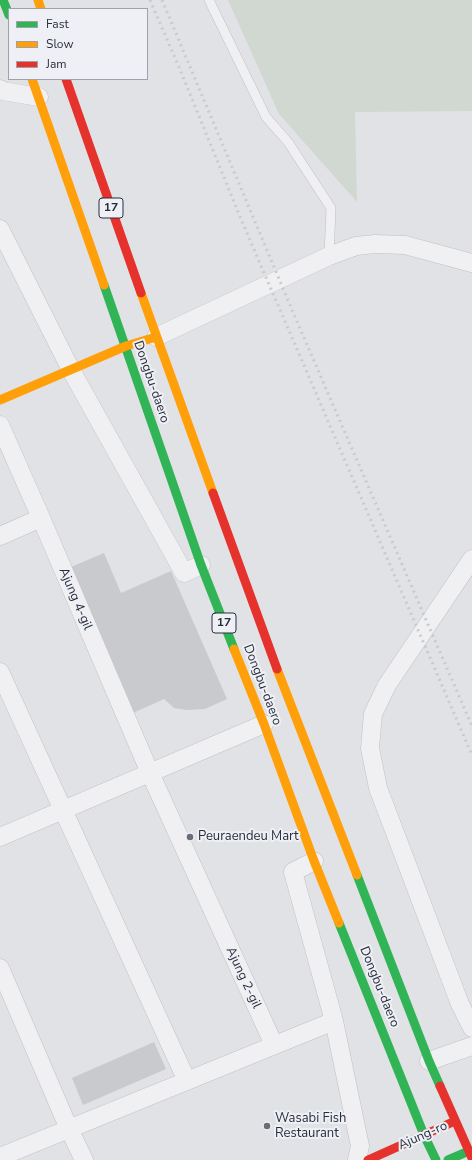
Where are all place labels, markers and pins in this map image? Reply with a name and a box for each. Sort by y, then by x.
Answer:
place label: Peuraendeu Mart [198,829,299,845]
marker: Peuraendeu Mart [185,832,195,842]
place label: Wasabi Fish Restaurant [275,1111,346,1142]
marker: Wasabi Fish Restaurant [262,1121,272,1131]

